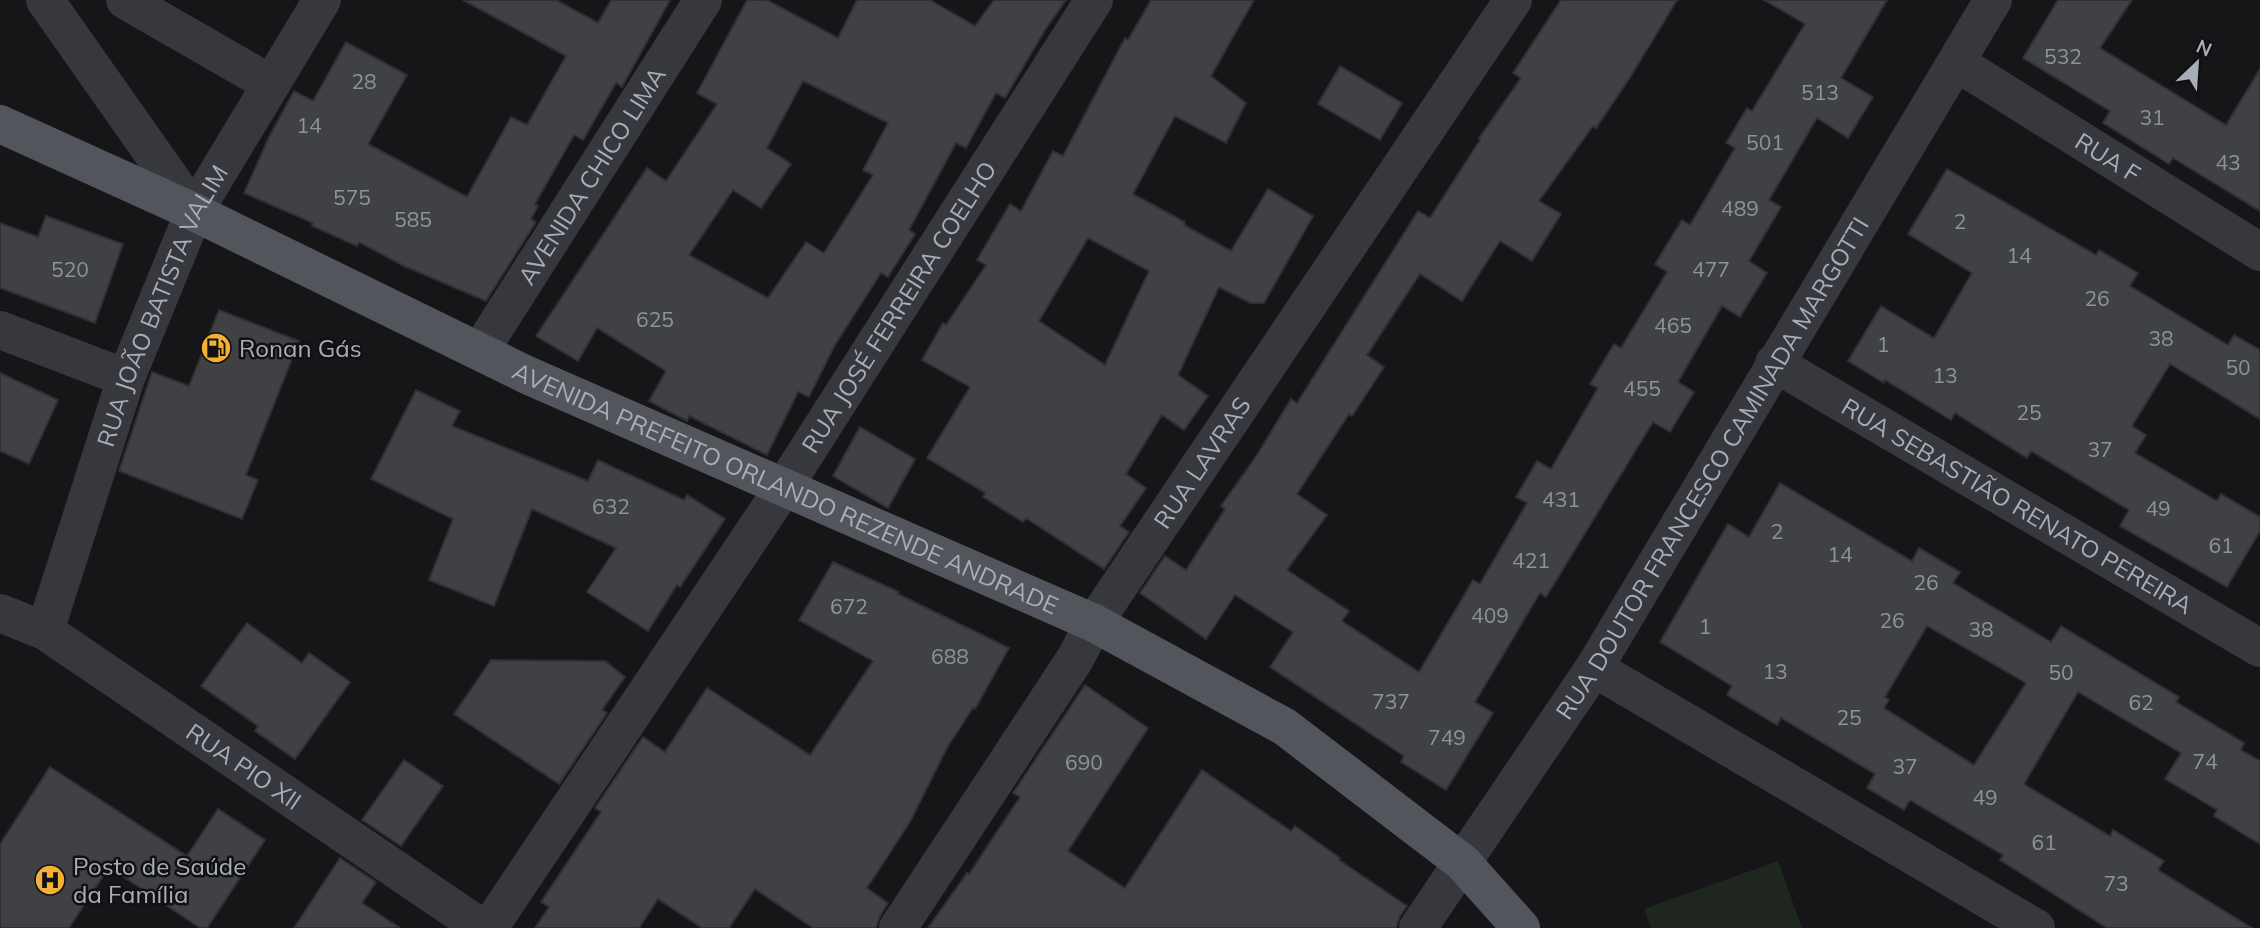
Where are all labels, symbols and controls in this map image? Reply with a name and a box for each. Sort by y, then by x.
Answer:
north arrow [2162,28,2232,98]
text: N [2193,34,2216,62]
house number: 532 [2044,43,2082,69]
street label: AVENIDA CHICO LIMA [511,61,672,290]
house number: 28 [351,68,377,94]
house number: 513 [1801,79,1839,105]
house number: 31 [2139,104,2165,130]
house number: 14 [296,112,322,138]
street label: RUA F [2070,126,2146,189]
house number: 501 [1746,129,1784,155]
house number: 43 [2215,149,2241,175]
street label: RUA JOSÉ FERREIRA COELHO [795,156,1002,458]
street label: RUA JOÃO BATISTA VALIM [90,159,234,450]
house number: 575 [333,184,371,210]
house number: 489 [1721,195,1759,221]
house number: 585 [394,206,432,232]
house number: 2 [1954,208,1966,234]
street label: RUA DOUTOR FRANCESCO CAMINADA MARGOTTI [1549,212,1875,725]
house number: 14 [2006,242,2032,268]
house number: 520 [51,256,89,282]
house number: 477 [1692,256,1730,282]
house number: 26 [2084,285,2110,311]
house number: 625 [636,306,674,332]
house number: 465 [1654,312,1692,338]
house number: 38 [2148,325,2174,351]
fuel station icon: Ronan Gás [199,331,233,365]
house number: 1 [1877,331,1889,357]
place label: Ronan Gás [239,333,362,363]
house number: 50 [2225,354,2251,380]
street label: AVENIDA PREFEITO ORLANDO REZENDE ANDRADE [508,355,1063,621]
house number: 13 [1932,362,1958,388]
house number: 455 [1623,375,1661,401]
street label: RUA LAVRAS [1147,391,1257,534]
street label: RUA SEBASTIÃO RENATO PEREIRA [1836,391,2198,620]
house number: 25 [2016,399,2042,425]
house number: 37 [2087,436,2113,462]
house number: 431 [1542,486,1580,512]
house number: 632 [592,493,630,519]
house number: 49 [2145,495,2171,521]
house number: 2 [1771,518,1783,544]
house number: 61 [2208,532,2234,558]
house number: 14 [1827,541,1853,567]
house number: 421 [1512,547,1550,573]
house number: 26 [1913,569,1939,595]
house number: 672 [830,593,868,619]
house number: 409 [1471,602,1509,628]
house number: 26 [1879,607,1905,633]
house number: 1 [1699,613,1711,639]
house number: 38 [1968,616,1994,642]
house number: 688 [931,643,969,669]
house number: 13 [1762,658,1788,684]
house number: 50 [2048,659,2074,685]
house number: 737 [1372,688,1410,714]
house number: 62 [2128,689,2154,715]
house number: 25 [1836,704,1862,730]
street label: RUA PIO XII [181,717,307,816]
house number: 749 [1428,724,1466,750]
house number: 74 [2192,748,2218,774]
house number: 690 [1065,749,1103,775]
house number: 37 [1892,753,1918,779]
house number: 49 [1972,784,1998,810]
house number: 61 [2031,829,2057,855]
place label: Posto de Saúde da Família [73,851,246,909]
hospital icon: Posto de Saúde da Família [33,863,67,897]
house number: 73 [2103,870,2129,896]

